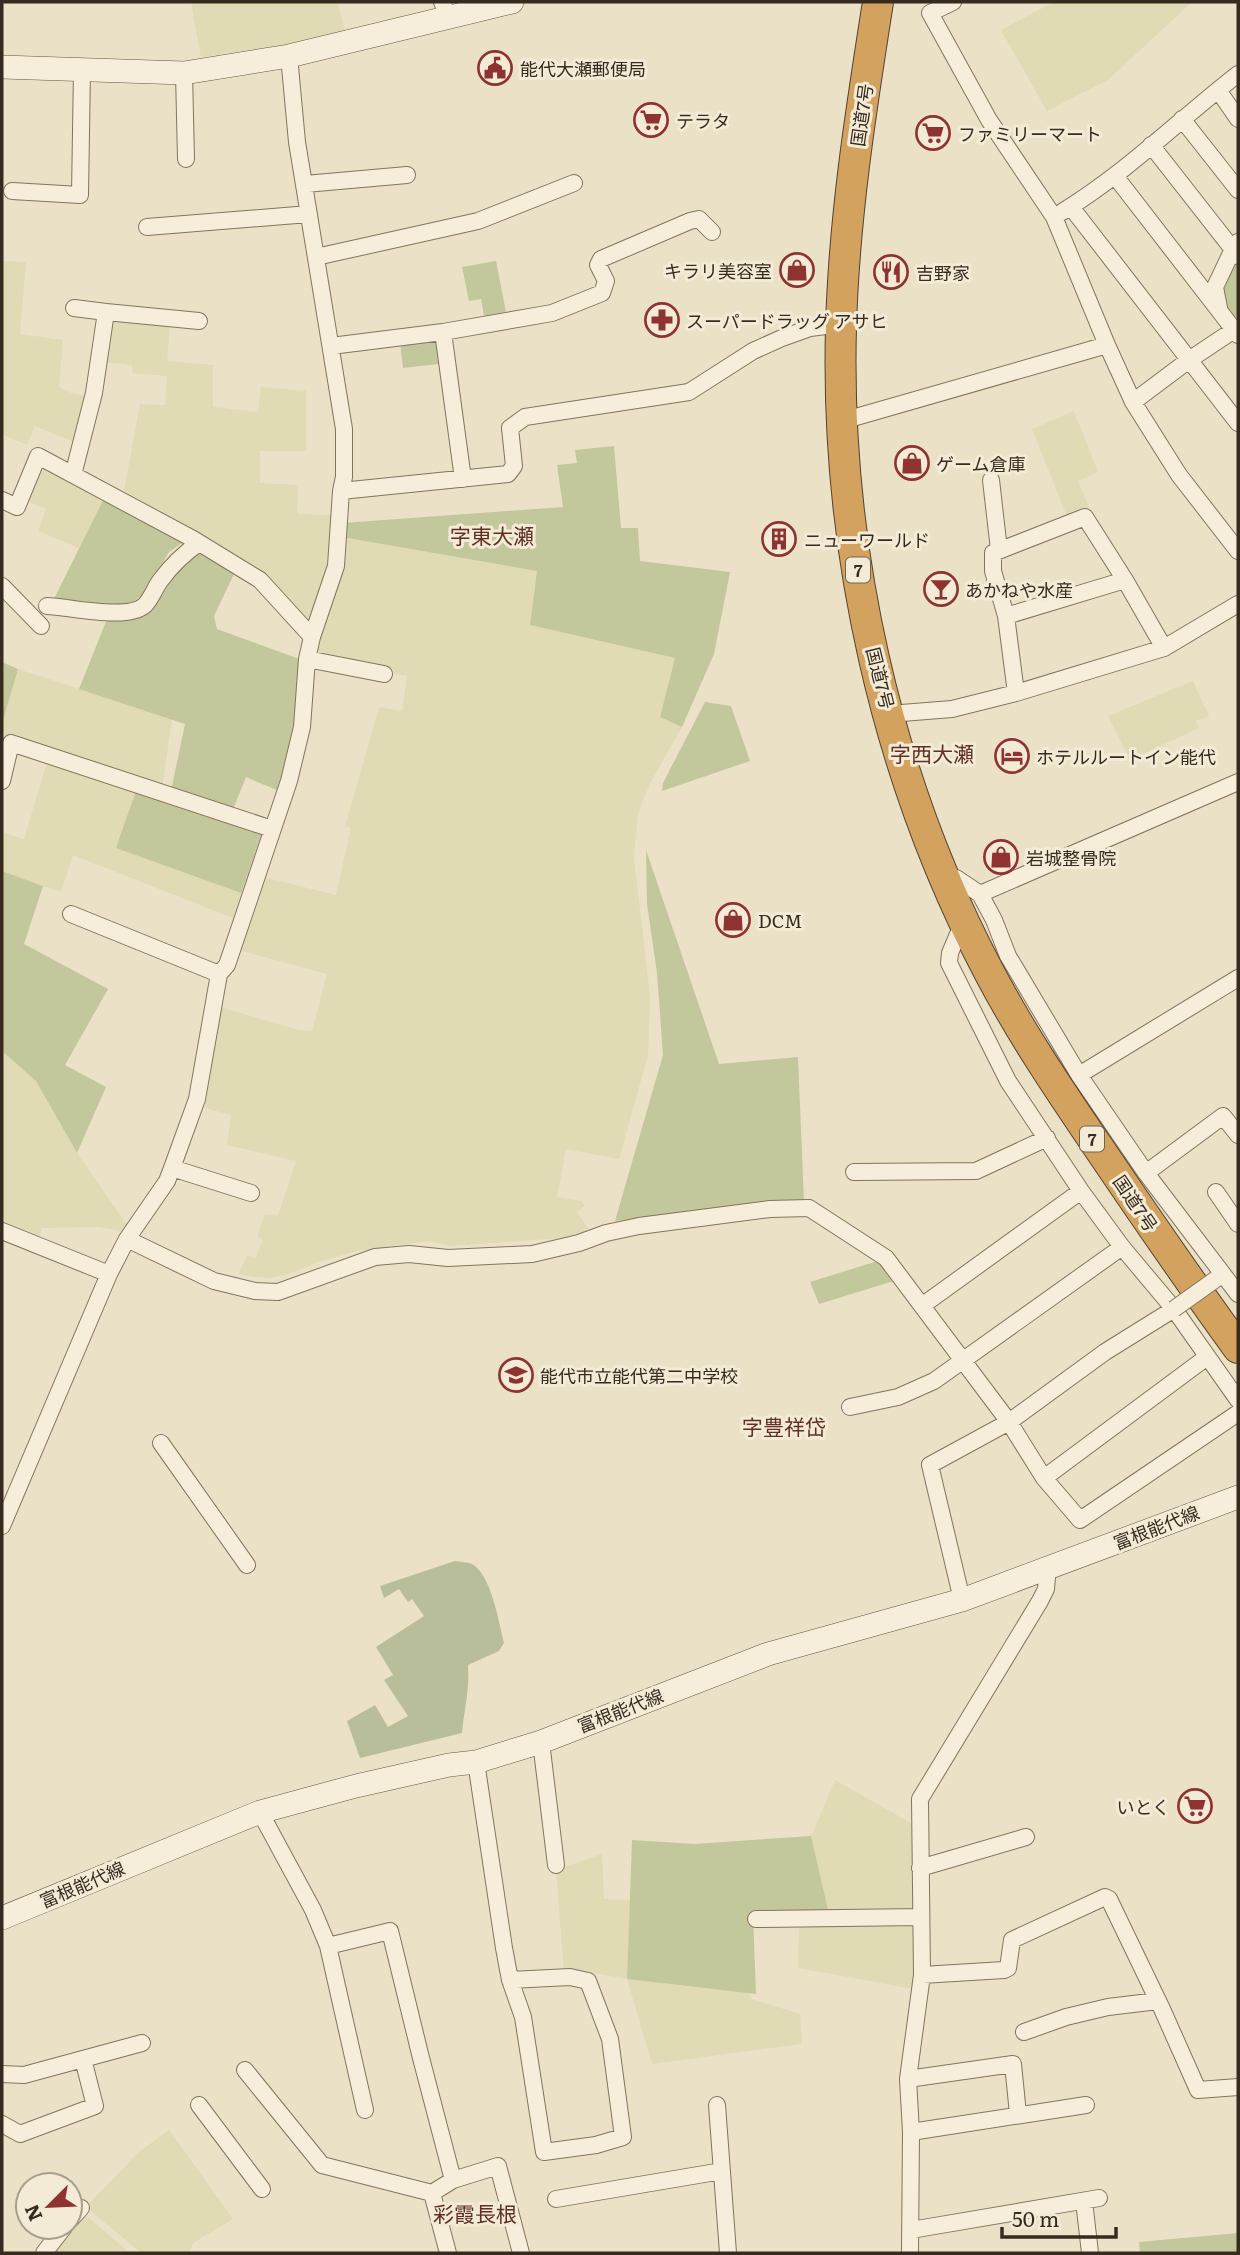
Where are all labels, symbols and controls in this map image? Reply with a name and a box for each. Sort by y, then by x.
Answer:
public building icon: 能代大瀬郵便局 [476,49,514,87]
place label: 能代大瀬郵便局 [520,55,646,82]
street label: 国道7号 [843,82,879,148]
supermarket icon: テラタ [632,101,670,139]
place label: テラタ [676,107,730,134]
supermarket icon: ファミリーマート [914,114,952,152]
place label: ファミリーマート [958,120,1102,147]
shop icon: キラリ美容室 [778,251,816,289]
restaurant icon: 吉野家 [872,253,910,291]
place label: キラリ美容室 [664,257,772,284]
place label: 吉野家 [916,259,970,286]
pharmacy icon: スーパードラッグ アサヒ [643,301,681,339]
place label: スーパードラッグ アサヒ [686,307,887,334]
shop icon: ゲーム倉庫 [893,444,931,482]
place label: ゲーム倉庫 [936,450,1025,477]
district label: 字東大瀬 [450,519,534,550]
building icon: ニューワールド [760,520,798,558]
place label: ニューワールド [804,526,930,553]
road number: 7 [846,558,870,582]
bar icon: あかねや水産 [922,570,960,608]
place label: あかねや水産 [965,576,1073,603]
street label: 国道7号 [860,644,902,712]
district label: 字西大瀬 [890,737,974,768]
hotel icon: ホテルルートイン能代 [993,737,1031,775]
place label: ホテルルートイン能代 [1036,743,1216,770]
shop icon: 岩城整骨院 [982,838,1020,876]
place label: 岩城整骨院 [1026,844,1116,871]
shop icon: DCM [714,901,752,939]
place label: DCM [758,907,802,934]
road number: 7 [1080,1126,1104,1152]
street label: 国道7号 [1107,1169,1165,1237]
school or university icon: 能代市立能代第二中学校 [497,1356,535,1394]
place label: 能代市立能代第二中学校 [540,1362,738,1389]
district label: 字豊祥岱 [742,1410,826,1441]
street label: 富根能代線 [1109,1498,1203,1556]
street label: 富根能代線 [573,1681,667,1739]
supermarket icon: いとく [1176,1787,1214,1825]
place label: いとく [1117,1793,1170,1820]
street label: 富根能代線 [35,1854,129,1914]
north arrow [14,2171,84,2241]
scale bar [1002,2196,1116,2240]
district label: 彩霞長根 [433,2197,517,2228]
text: N [17,2200,49,2226]
text: 50 m [1012,2202,1059,2233]

